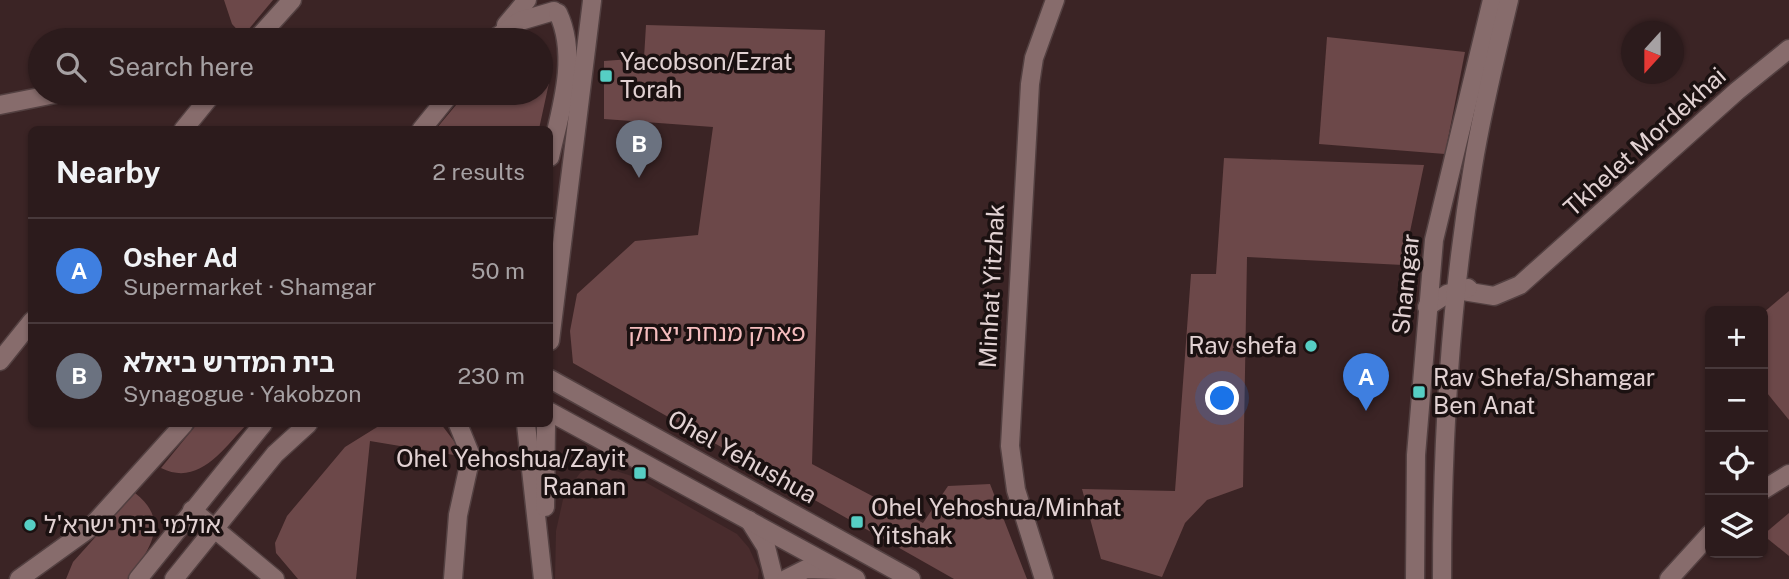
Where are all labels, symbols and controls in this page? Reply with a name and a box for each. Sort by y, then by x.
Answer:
north arrow [1621,21,1684,84]
search box [28,28,553,105]
place label: Yacobson/Ezrat Torah [620,47,793,103]
icon: search [52,48,90,86]
text: Search here [108,51,254,82]
street label: Tkhelet Mordekhai [1558,61,1731,221]
marker: Yacobson/Ezrat Torah [598,68,614,84]
pin: B [616,120,662,178]
text: Nearby [56,154,160,190]
text: 2 results [432,158,525,185]
street label: Minhat Yitzhak [973,203,1009,369]
street label: Shamgar [1386,232,1424,336]
text: Osher Ad [123,242,237,273]
text: A [71,257,87,284]
text: 50 m [471,257,525,284]
text: Supermarket · Shamgar [123,273,376,300]
map controls [1705,306,1768,558]
button: + [1705,306,1768,369]
park label: פארק מנחת יצחק [628,318,806,346]
place label: Rav shefa [1188,331,1297,359]
marker: Rav shefa [1303,338,1319,354]
text: בית המדרש ביאלא [123,347,335,378]
pin: A [1343,353,1389,411]
text: B [71,362,87,389]
text: 230 m [457,362,525,389]
place label: Rav Shefa/Shamgar Ben Anat [1433,363,1655,419]
button: − [1705,369,1768,432]
text: Synagogue · Yakobzon [123,380,361,407]
your location [1205,381,1239,415]
marker: Rav Shefa/Shamgar Ben Anat [1411,384,1427,400]
street label: Ohel Yehushua [663,404,822,509]
button: locate [1705,432,1768,495]
place label: Ohel Yehoshua/Zayit Raanan [396,444,626,500]
marker: Ohel Yehoshua/Zayit Raanan [632,465,648,481]
place label: Ohel Yehoshua/Minhat Yitshak [871,493,1122,549]
button: layers [1705,495,1768,558]
place label: אולמי בית ישרא'ל [44,510,221,538]
marker: Ohel Yehoshua/Minhat Yitshak [849,514,865,530]
marker: אולמי בית ישרא'ל [22,517,38,533]

